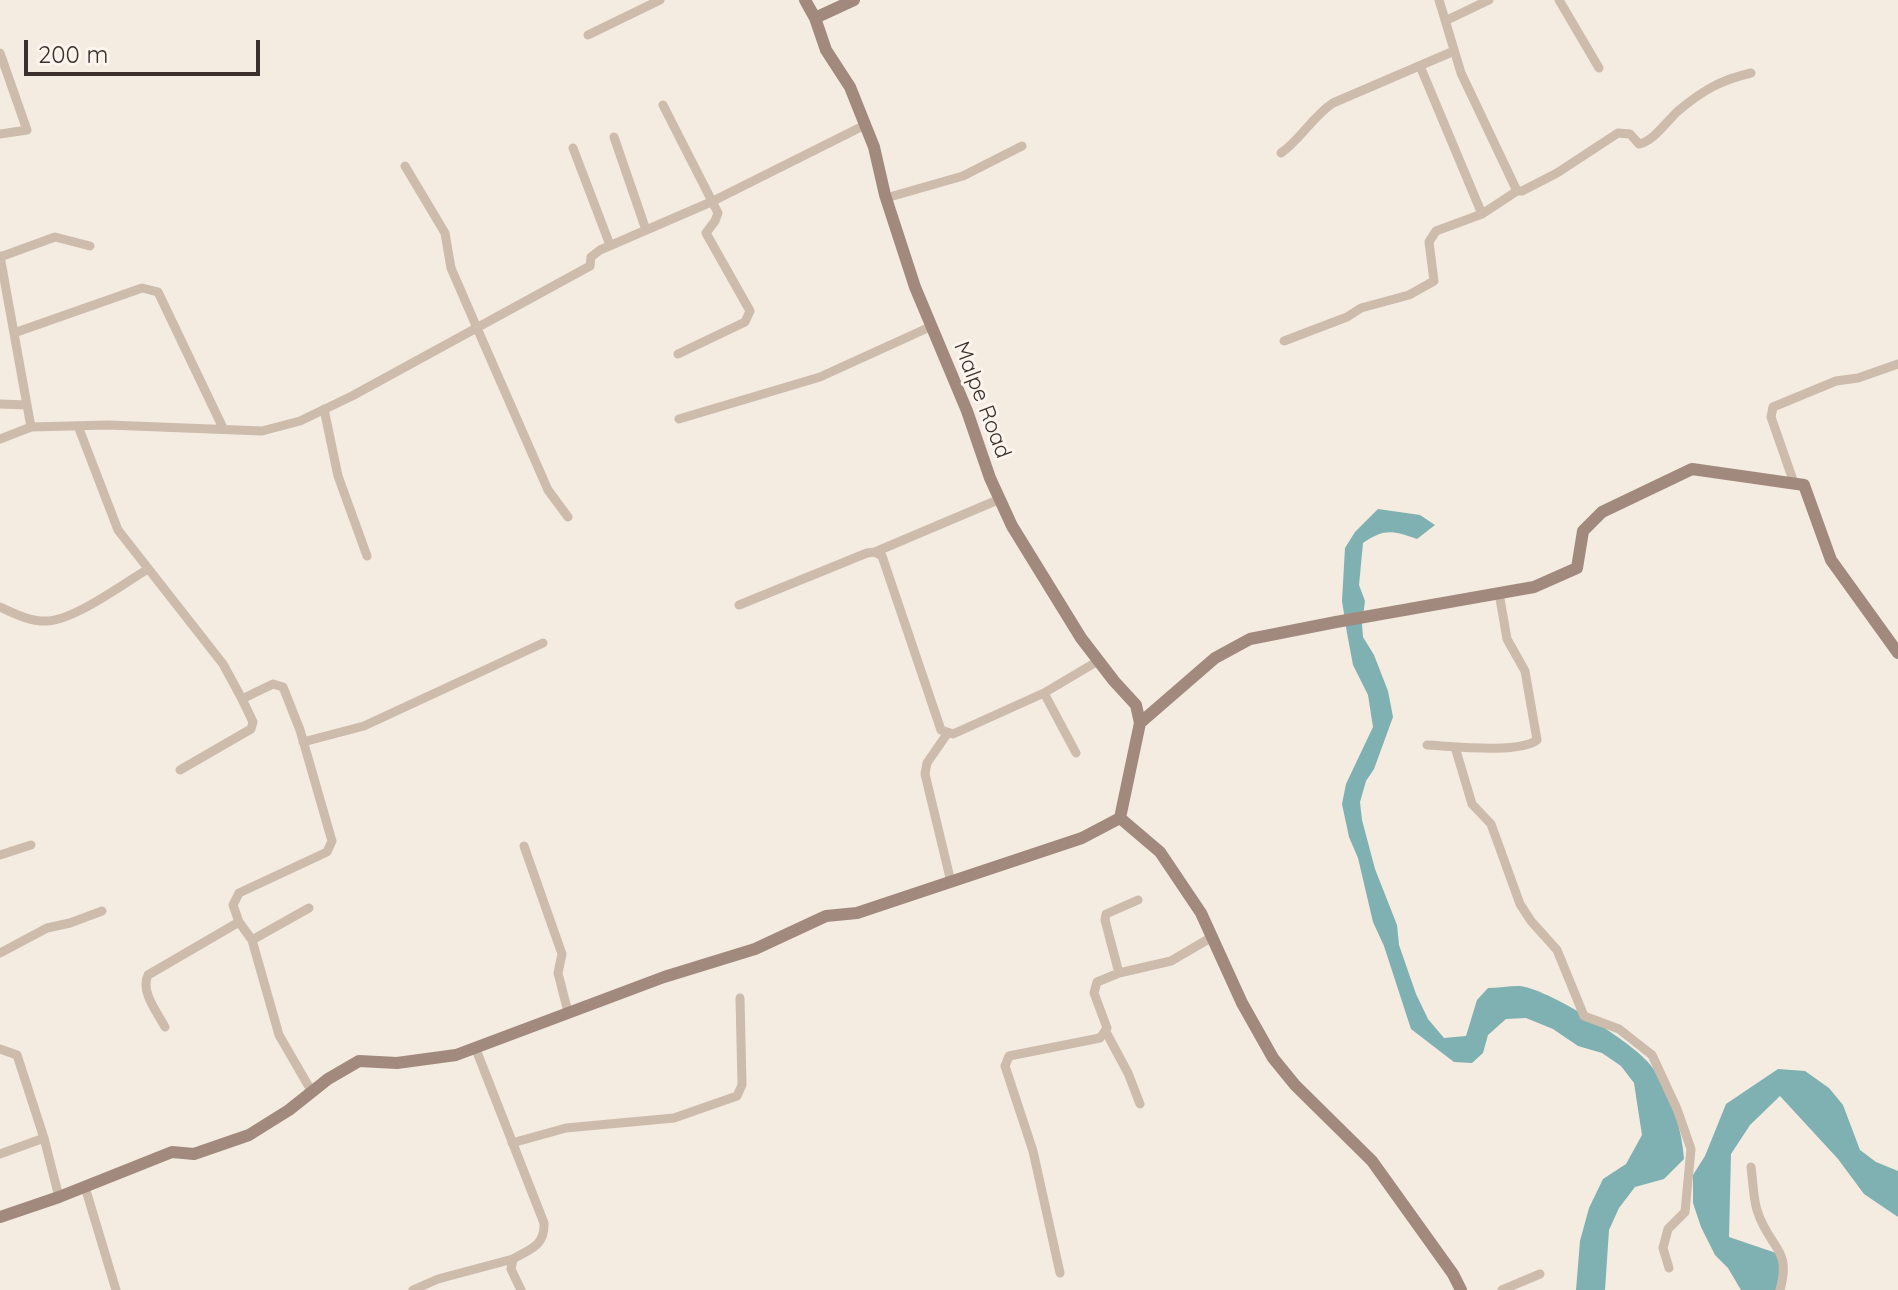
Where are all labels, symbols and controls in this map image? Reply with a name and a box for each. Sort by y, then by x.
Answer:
scale bar [28,24,264,74]
text: 200 m [38,39,108,69]
street label: Malpe Road [948,338,1016,462]

